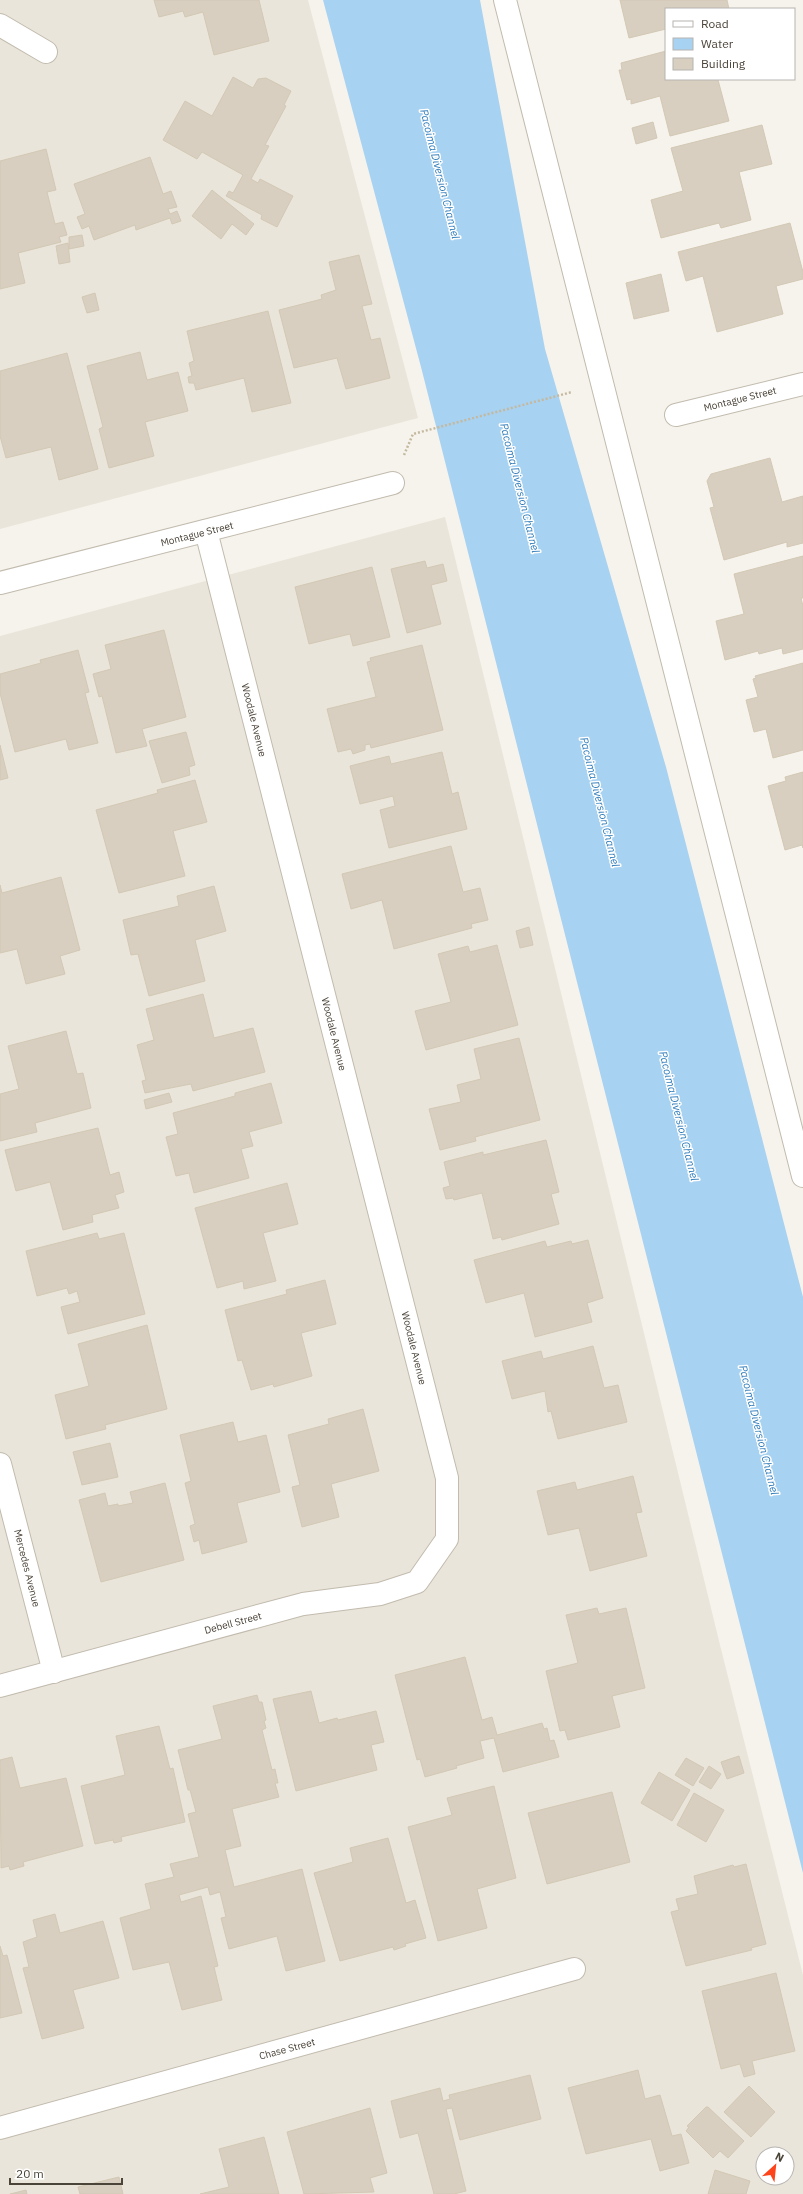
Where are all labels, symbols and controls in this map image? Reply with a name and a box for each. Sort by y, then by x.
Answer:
legend [665,8,795,80]
text: Road [701,16,729,31]
text: Water [701,36,734,51]
text: Building [701,56,746,71]
water label: Pacoima Diversion Channel [417,108,463,240]
street label: Montague Street [702,384,778,414]
water label: Pacoima Diversion Channel [497,422,543,554]
street label: Montague Street [159,519,235,549]
street label: Woodale Avenue [239,682,270,758]
water label: Pacoima Diversion Channel [577,736,623,868]
street label: Woodale Avenue [319,996,350,1072]
water label: Pacoima Diversion Channel [656,1050,702,1182]
street label: Woodale Avenue [399,1310,430,1386]
water label: Pacoima Diversion Channel [736,1364,782,1496]
street label: Mercedes Avenue [11,1528,43,1609]
street label: Debell Street [203,1609,263,1637]
street label: Chase Street [258,2035,317,2063]
north arrow [755,2146,795,2186]
text: N [773,2149,786,2165]
scale bar [10,2160,122,2186]
text: 20 m [16,2166,44,2181]

